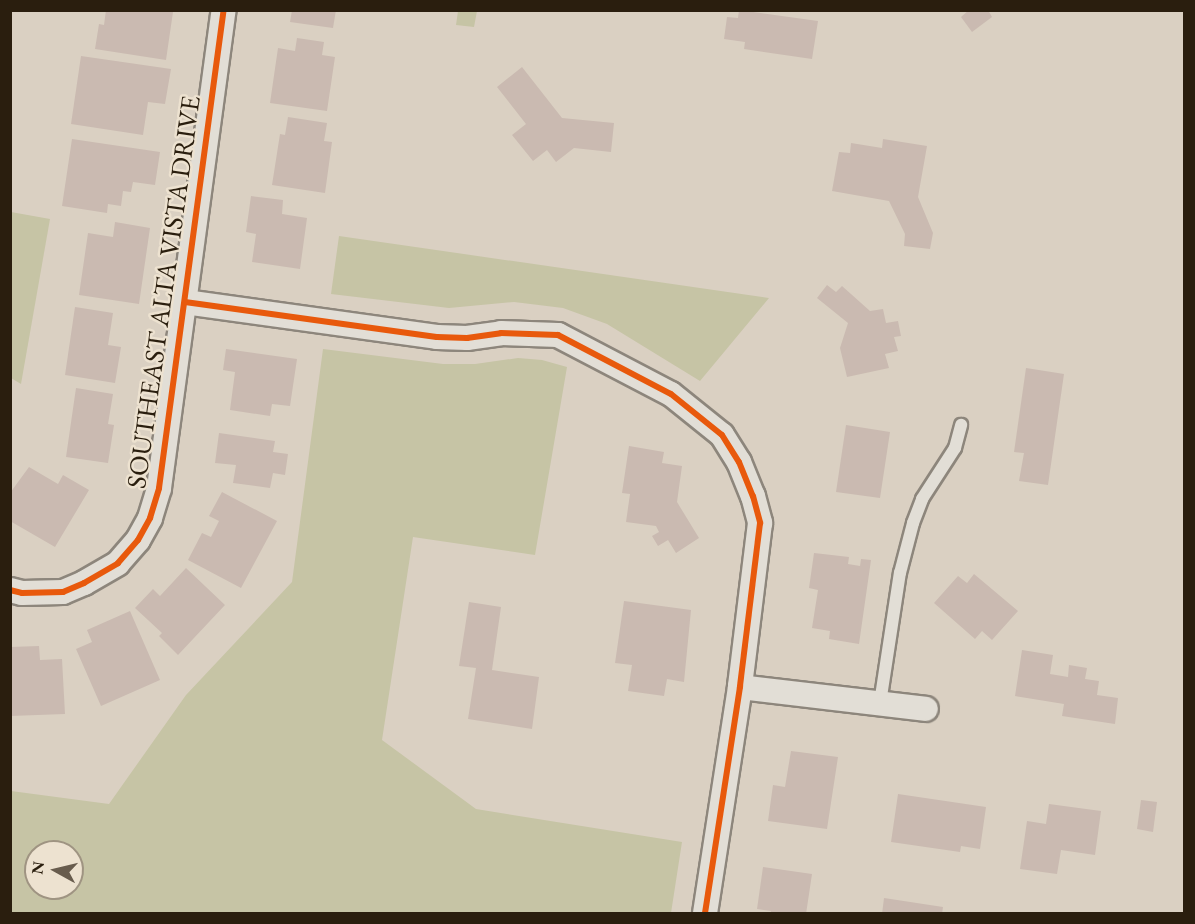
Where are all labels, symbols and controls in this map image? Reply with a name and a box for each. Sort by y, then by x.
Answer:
street label: SOUTHEAST ALTA VISTA DRIVE [119,94,207,490]
north arrow [24,840,84,900]
text: N [26,860,49,876]

